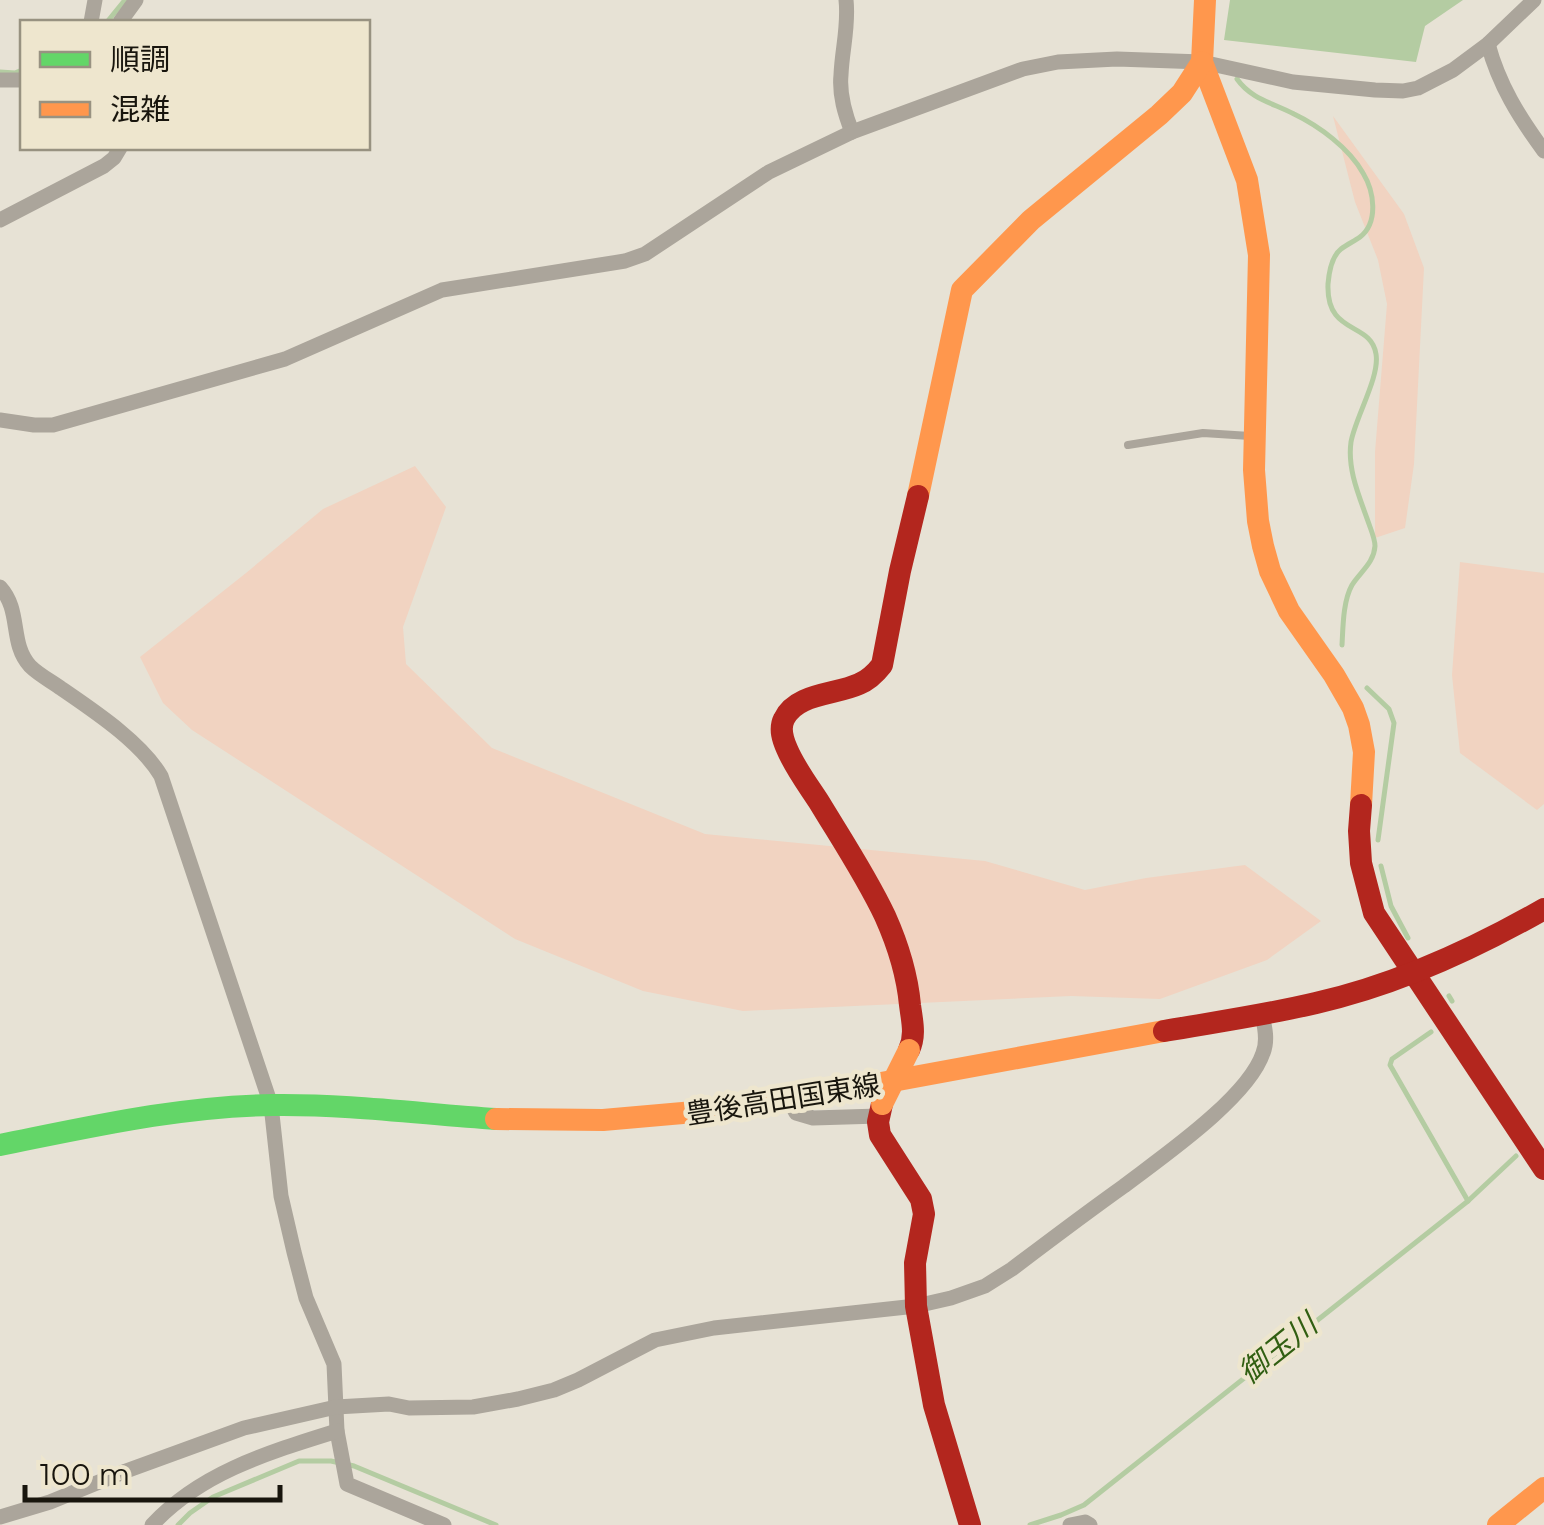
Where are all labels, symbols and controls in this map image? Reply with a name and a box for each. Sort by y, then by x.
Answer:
legend [20,20,370,150]
text: 順調 [110,41,170,78]
text: 混雑 [110,91,170,128]
street label: 豊後高田国東線 [684,1067,882,1131]
water label: 御玉川 [1231,1304,1327,1391]
scale bar [25,1440,280,1502]
text: 100 m [40,1456,130,1493]

